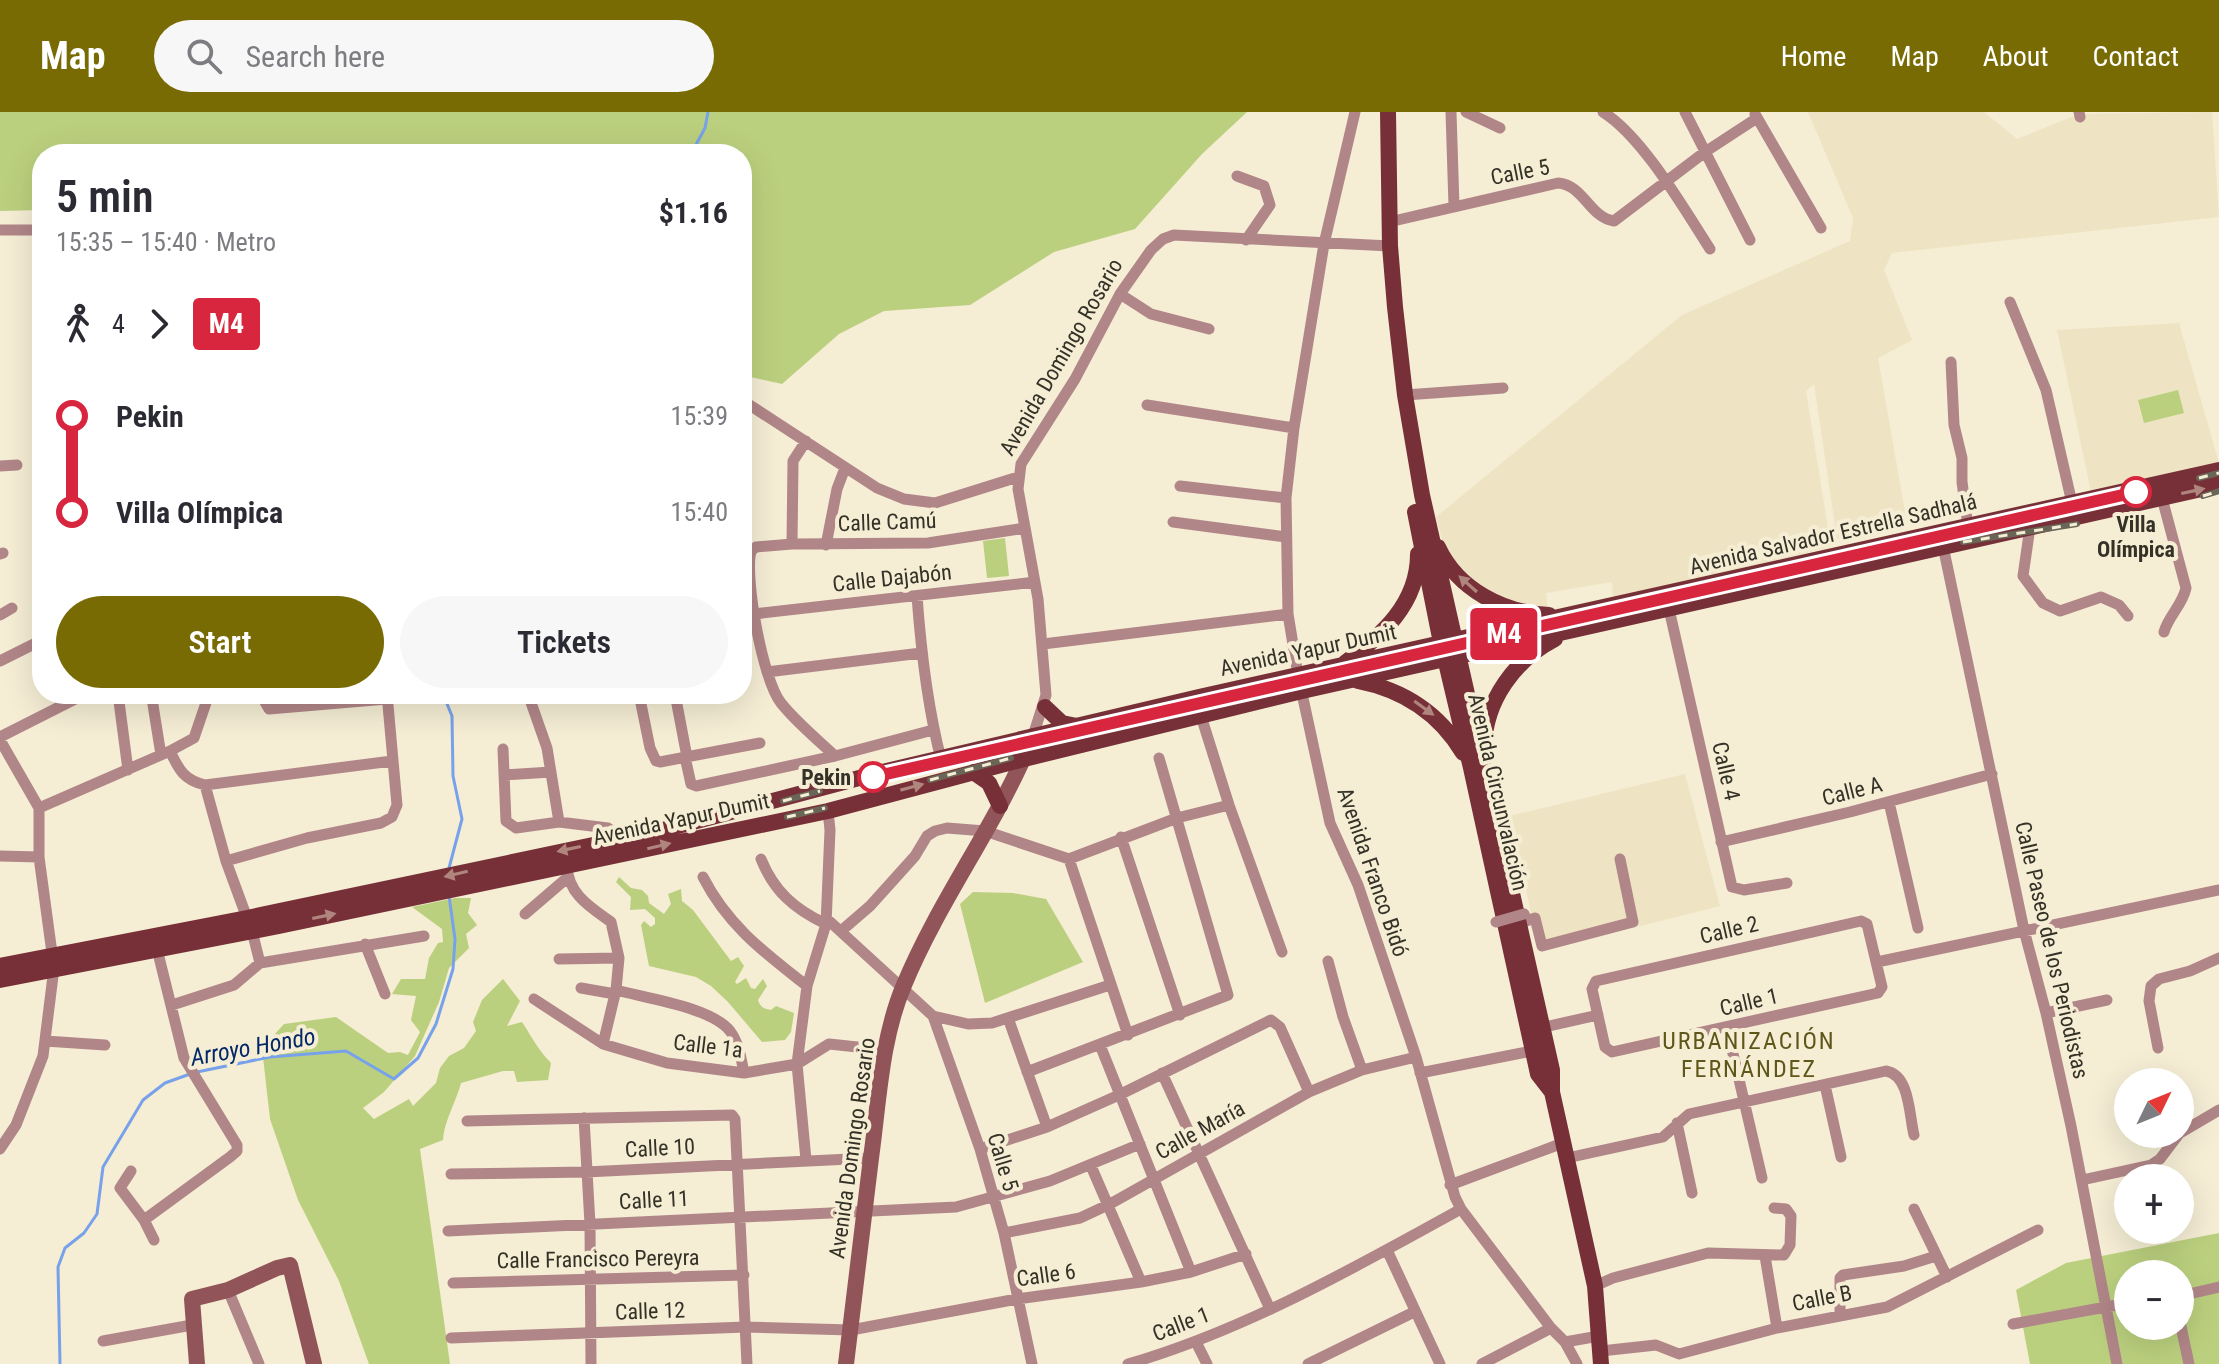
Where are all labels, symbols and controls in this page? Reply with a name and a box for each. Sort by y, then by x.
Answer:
search box [154,20,714,92]
text: Map [40,34,106,78]
icon: search [182,34,226,78]
text: Search here [246,39,385,74]
text: Home [1781,40,1846,73]
text: Map [1890,40,1939,73]
text: About [1983,40,2049,73]
text: Contact [2093,40,2179,73]
street label: Calle 5 [1488,154,1552,190]
text: 5 min [56,171,153,223]
text: $1.16 [659,195,728,230]
text: 15:35 – 15:40 · Metro [56,227,276,257]
street label: Avenida Domingo Rosario [994,254,1128,460]
icon: walk [56,302,100,346]
icon: forward [137,302,181,346]
text: M4 [209,307,244,340]
text: 4 [112,309,125,339]
text: Pekin [116,399,184,434]
text: 15:39 [671,401,728,431]
marker: Villa Olímpica [2121,477,2151,507]
one-way arrow [2181,484,2206,497]
street label: Avenida Salvador Estrella Sadhalá [1687,489,1979,579]
text: Villa Olímpica [116,495,283,530]
text: 15:40 [671,497,728,527]
street label: Calle Camú [837,508,937,536]
place label: Villa Olímpica [2097,512,2175,562]
street label: Calle Dajabón [831,559,953,597]
one-way arrow [1459,576,1478,594]
button: Start [56,596,384,688]
button: Tickets [400,596,728,688]
line badge: M4 [1468,608,1540,660]
text: M4 [1486,617,1522,650]
street label: Avenida Yapur Dumit [1217,619,1399,681]
street label: Avenida Circunvalación [1463,691,1533,893]
one-way arrow [1413,700,1434,716]
street label: Calle 4 [1707,739,1745,803]
marker: Pekin [858,762,888,792]
place label: Pekin [801,765,851,790]
street label: Calle A [1819,771,1885,811]
one-way arrow [900,781,925,793]
street label: Avenida Franco Bidó [1332,784,1414,960]
street label: Avenida Yapur Dumit [590,788,772,850]
street label: Calle Paseo de los Periodistas [2010,819,2094,1081]
one-way arrow [647,839,672,852]
one-way arrow [556,844,581,856]
one-way arrow [443,868,468,881]
one-way arrow [311,910,336,922]
street label: Calle 2 [1697,911,1761,949]
street label: Calle 1 [1717,983,1781,1021]
water label: Arroyo Hondo [187,1022,318,1072]
district label: URBANIZACIÓN FERNÁNDEZ [1662,1027,1836,1083]
street label: Calle 1a [672,1029,744,1063]
street label: Avenida Domingo Rosario [824,1036,880,1260]
north arrow [2114,1068,2194,1148]
map controls [2114,1068,2194,1340]
street label: Calle María [1151,1095,1249,1165]
street label: Calle 5 [982,1130,1024,1194]
street label: Calle 10 [624,1134,696,1162]
button: + [2114,1164,2194,1244]
street label: Calle 11 [618,1186,690,1214]
street label: Calle Francisco Pereyra [496,1245,700,1273]
street label: Calle 6 [1015,1258,1077,1292]
button: − [2114,1260,2194,1340]
street label: Calle B [1790,1280,1854,1316]
street label: Calle 12 [614,1297,686,1325]
street label: Calle 1 [1149,1302,1213,1346]

